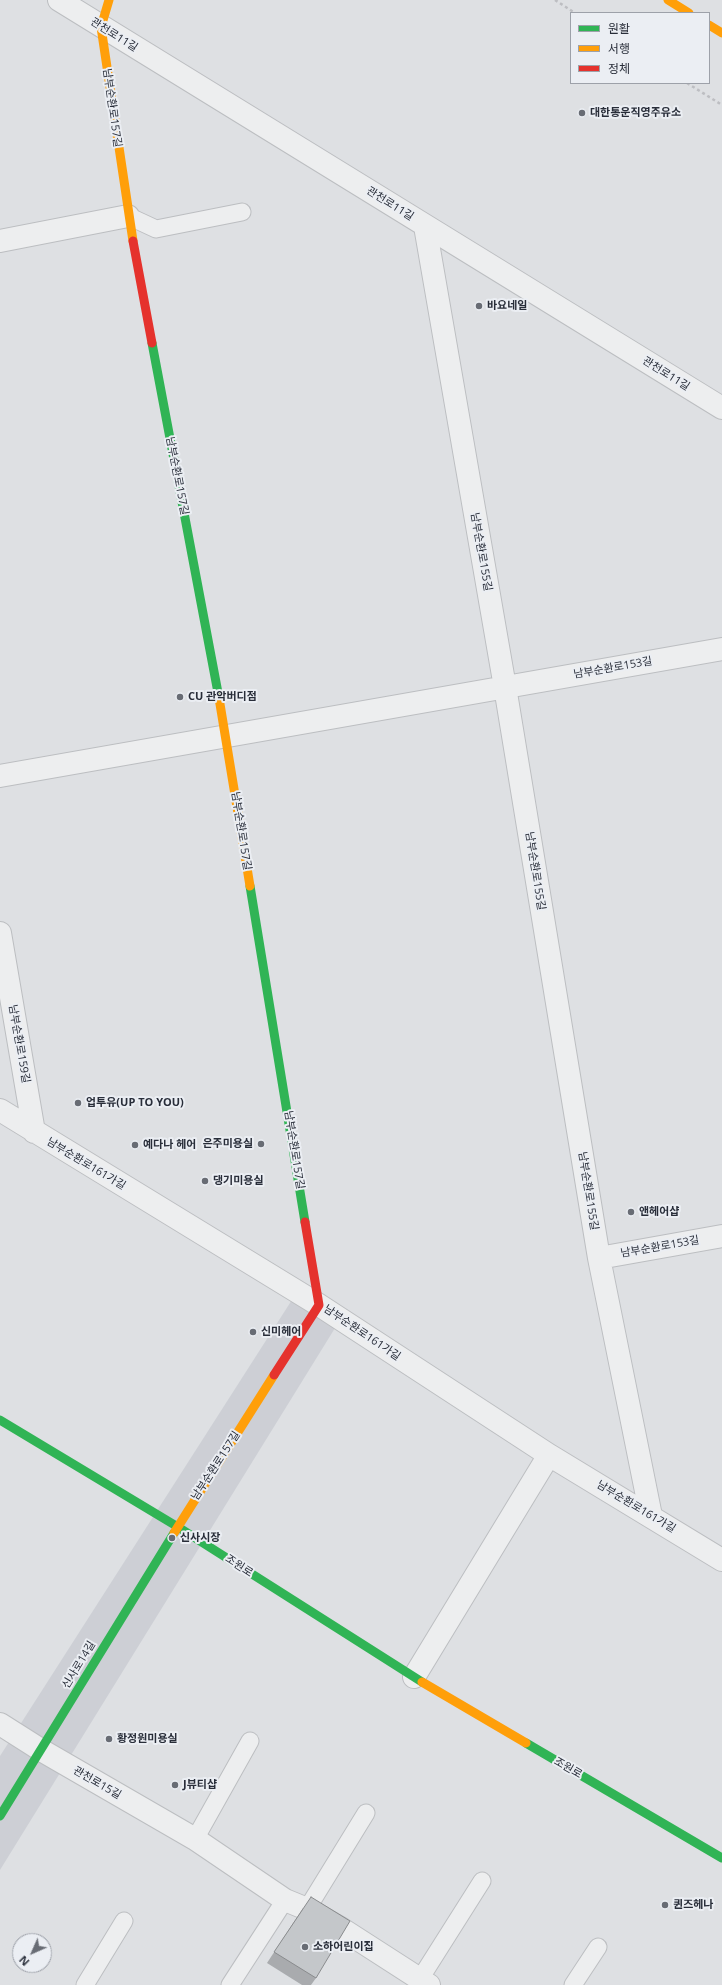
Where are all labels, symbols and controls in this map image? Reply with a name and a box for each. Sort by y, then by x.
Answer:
legend [570,12,710,84]
street label: 관천로11길 [88,15,140,55]
text: 원활 [608,20,630,37]
text: 서행 [608,40,630,57]
text: 정체 [608,60,630,77]
street label: 남부순환로157길 [100,68,124,148]
place label: 대한통운직영주유소 [590,106,681,120]
marker: 대한통운직영주유소 [577,108,587,118]
street label: 관천로11길 [364,184,416,224]
place label: 바요네일 [487,299,527,313]
marker: 바요네일 [474,301,484,311]
street label: 관천로11길 [640,354,692,394]
street label: 남부순환로157길 [163,436,191,516]
street label: 남부순환로155길 [468,512,494,592]
street label: 남부순환로153길 [573,655,653,681]
place label: CU 관악버디점 [188,690,257,704]
marker: CU 관악버디점 [175,692,185,702]
street label: 남부순환로157길 [228,791,254,871]
street label: 남부순환로155길 [522,831,548,911]
street label: 남부순환로159길 [6,1004,32,1084]
place label: 업투유(UP TO YOU) [86,1096,184,1110]
marker: 업투유(UP TO YOU) [73,1098,83,1108]
street label: 남부순환로157길 [281,1110,307,1190]
street label: 남부순환로161가길 [44,1135,128,1193]
place label: 은주미용실 [202,1137,253,1151]
place label: 예다나 헤어 [143,1138,196,1152]
marker: 은주미용실 [256,1139,266,1149]
marker: 예다나 헤어 [130,1140,140,1150]
street label: 남부순환로155길 [575,1151,601,1231]
place label: 댕기미용실 [213,1174,264,1188]
marker: 댕기미용실 [200,1176,210,1186]
place label: 앤헤어샵 [639,1205,679,1219]
marker: 앤헤어샵 [626,1207,636,1217]
street label: 남부순환로153길 [620,1234,700,1260]
street label: 남부순환로161가길 [321,1302,403,1364]
place label: 신미헤어 [261,1325,301,1339]
marker: 신미헤어 [248,1327,258,1337]
street label: 남부순환로157길 [189,1429,243,1503]
street label: 남부순환로161가길 [594,1478,678,1536]
place label: 신사시장 [180,1531,220,1545]
marker: 신사시장 [167,1533,177,1543]
street label: 조원로 [223,1552,255,1580]
street label: 신사로14길 [60,1639,98,1691]
place label: 황정원미용실 [117,1732,178,1746]
marker: 황정원미용실 [104,1734,114,1744]
street label: 조원로 [552,1755,584,1781]
street label: 관천로15길 [71,1764,123,1802]
place label: J뷰티샵 [183,1778,217,1792]
marker: J뷰티샵 [170,1780,180,1790]
place label: 퀸즈헤나 [673,1898,713,1912]
marker: 퀸즈헤나 [660,1900,670,1910]
north arrow [12,1933,52,1973]
place label: 소하어린이집 [313,1940,374,1954]
marker: 소하어린이집 [300,1942,310,1952]
text: N [15,1953,32,1970]

